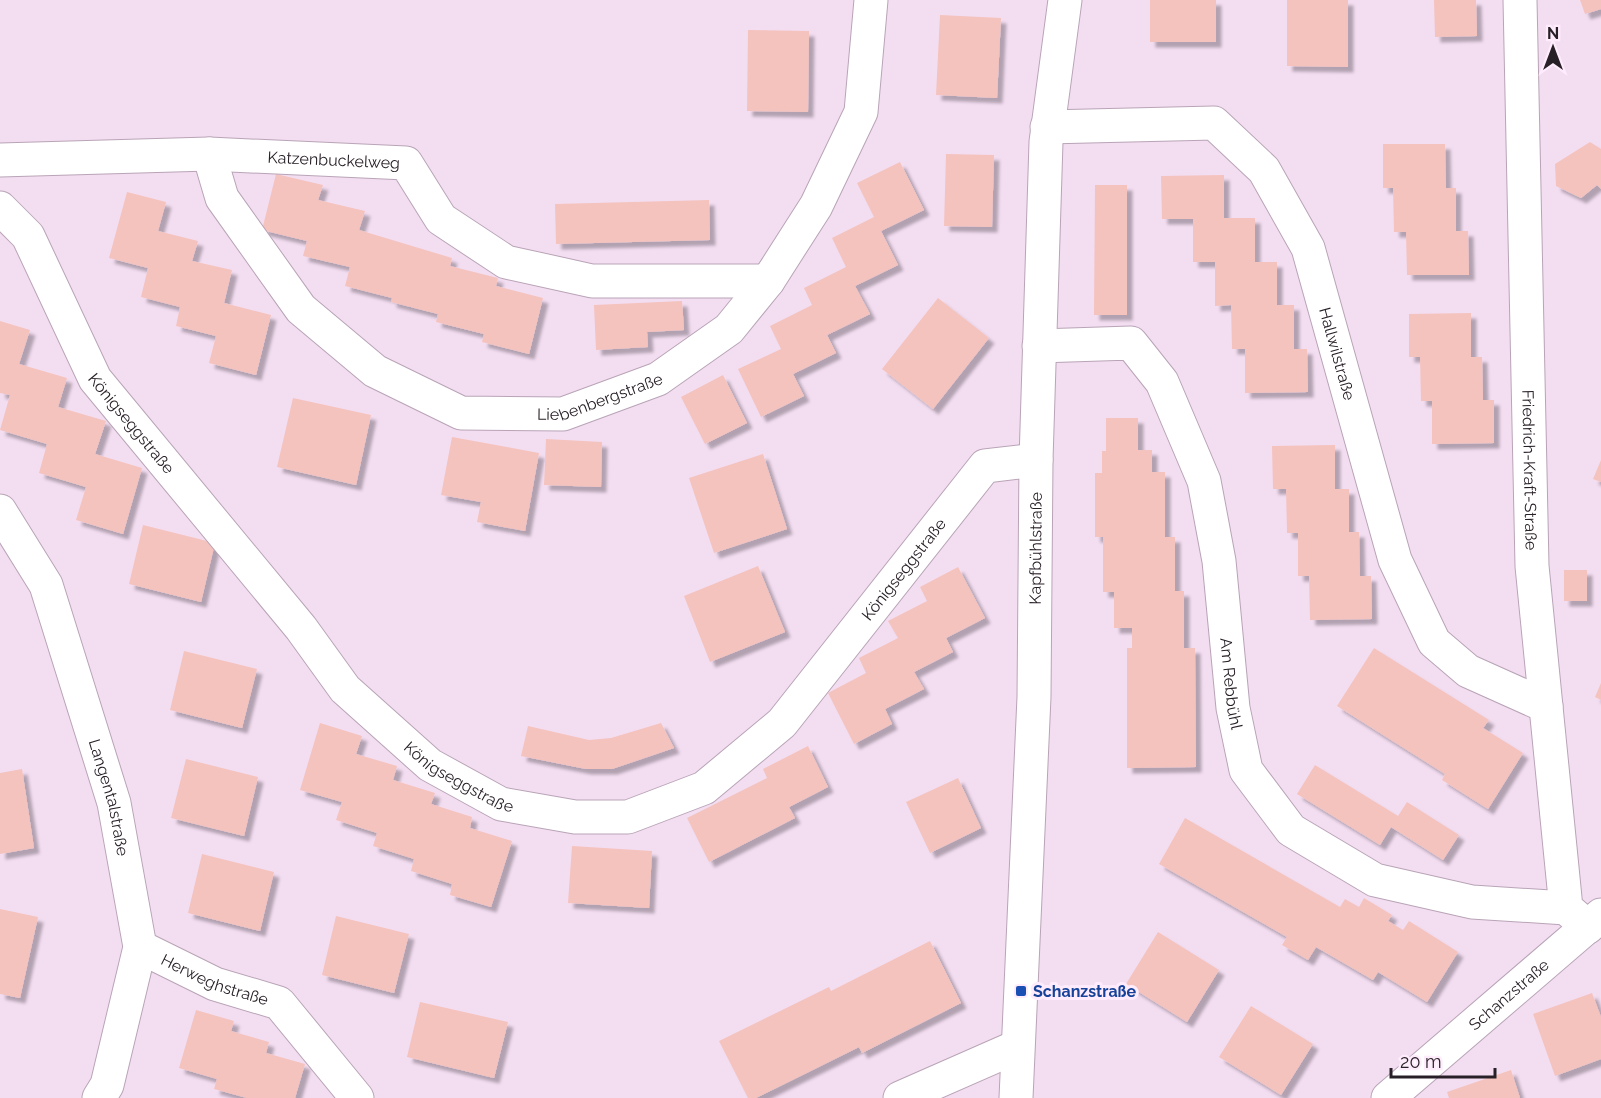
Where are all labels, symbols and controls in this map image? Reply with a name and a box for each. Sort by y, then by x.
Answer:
north arrow [1523,18,1583,78]
text: N [1547,24,1559,43]
street label: Katzenbuckelweg [267,147,400,172]
street label: Hallwilstraße [1316,305,1359,402]
street label: Königseggstraße [85,369,179,477]
street label: Liebenbergstraße [537,369,665,424]
street label: Friedrich-Kraft-Straße [1519,389,1541,550]
street label: Kapfbühlstraße [1025,492,1045,605]
street label: Königseggstraße [857,514,950,624]
street label: Am Rebbühl [1217,637,1247,732]
street label: Langentalstraße [85,737,133,857]
street label: Königseggstraße [400,737,515,816]
street label: Herweghstraße [158,950,271,1009]
street label: Schanzstraße [1465,955,1553,1034]
place label: Schanzstraße [1033,982,1136,1001]
marker: Schanzstraße [1014,984,1028,998]
scale bar [1391,1041,1494,1079]
text: 20 m [1400,1051,1442,1072]

